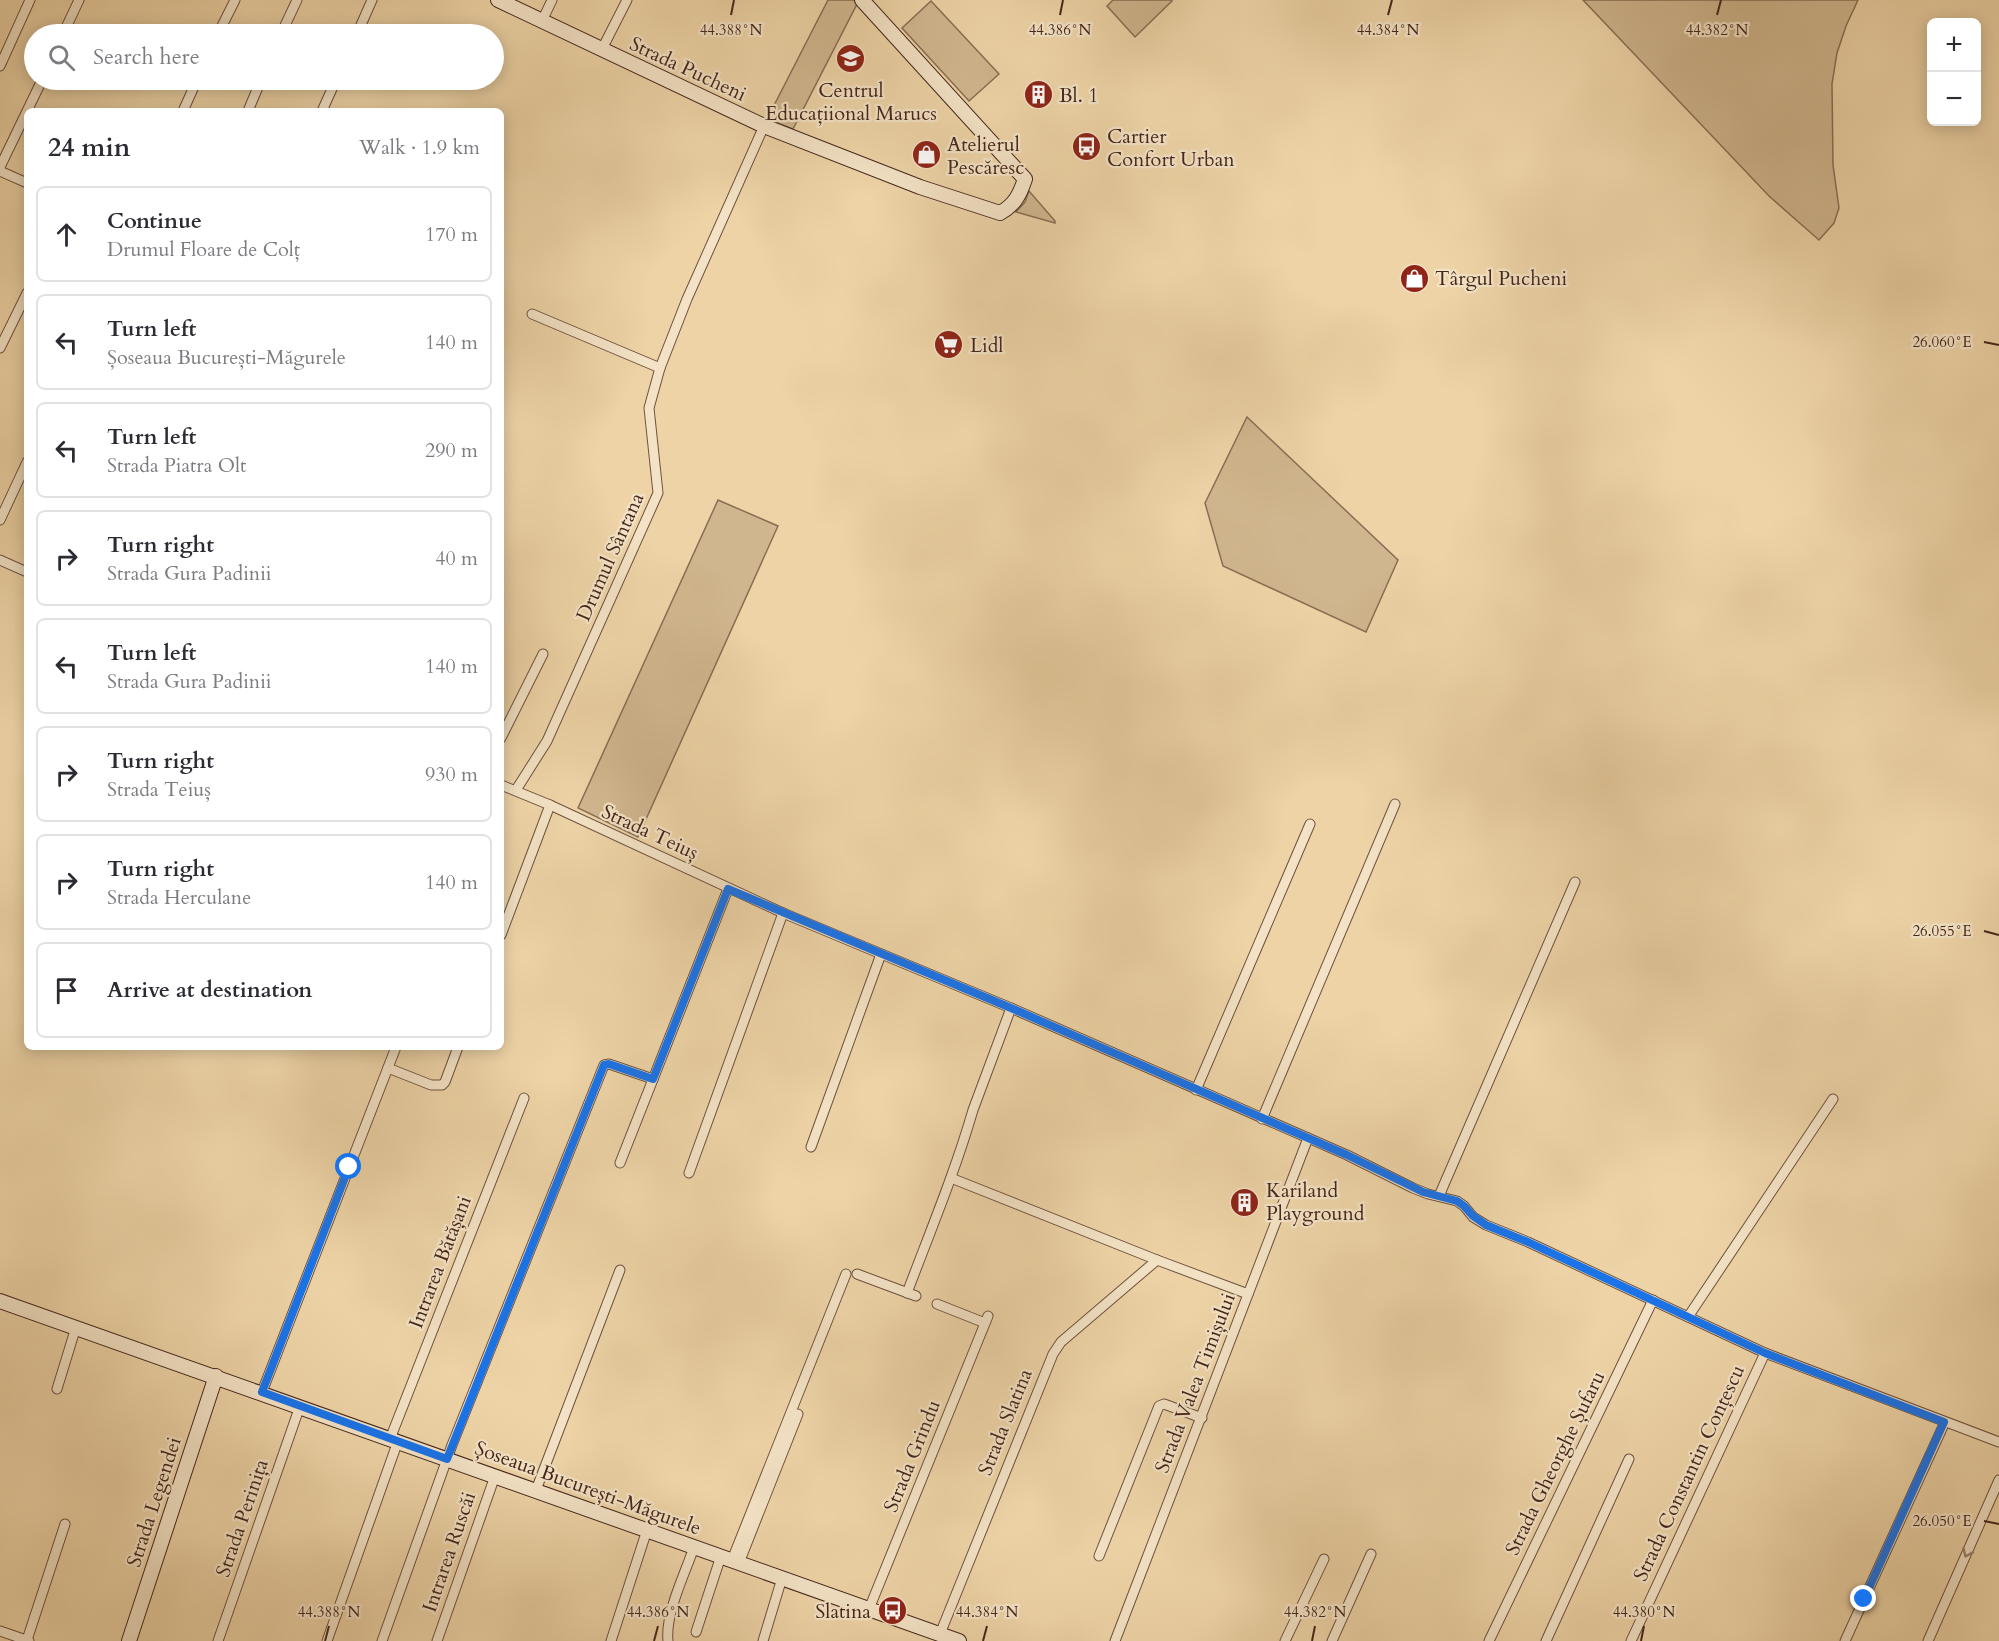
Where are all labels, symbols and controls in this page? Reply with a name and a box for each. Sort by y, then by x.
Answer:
map controls [1927,18,1981,126]
button: + [1927,18,1981,72]
text: 44.388°N [700,20,763,40]
text: 44.386°N [1029,20,1092,40]
text: 44.384°N [1357,20,1420,40]
text: 44.382°N [1686,20,1749,40]
search box [24,24,504,90]
street label: Strada Pucheni [625,30,751,108]
icon: search [45,41,78,74]
text: Search here [93,42,200,72]
school or university icon: Centrul Educațiional Marucs [835,43,867,75]
button: − [1927,72,1981,126]
place label: Centrul Educațiional Marucs [765,77,937,127]
building icon: Bl. 1 [1022,79,1054,111]
place label: Bl. 1 [1059,82,1098,109]
place label: Cartier Confort Urban [1107,123,1235,173]
text: 24 min [48,130,131,165]
place label: Atelierul Pescăresc [947,131,1024,181]
bus stop icon: Cartier Confort Urban [1070,131,1102,163]
text: Walk · 1.9 km [359,134,480,161]
shop icon: Atelierul Pescăresc [910,139,942,171]
text: Continue [107,206,202,236]
icon: ahead [50,218,83,251]
text: 170 m [425,221,478,248]
text: Drumul Floare de Colț [107,236,300,263]
shop icon: Târgul Pucheni [1398,262,1430,294]
place label: Târgul Pucheni [1435,265,1568,292]
text: Turn left [107,314,196,344]
icon: left [50,326,83,359]
text: 140 m [425,329,478,356]
supermarket icon: Lidl [933,329,965,361]
place label: Lidl [970,332,1003,359]
text: 26.060°E [1912,332,1972,352]
text: Șoseaua București-Măgurele [107,344,346,371]
text: Turn left [107,422,196,452]
icon: left [50,434,83,467]
text: 290 m [425,437,478,464]
text: Strada Piatra Olt [107,452,246,479]
street label: Drumul Sântana [570,488,651,625]
text: Turn right [107,530,214,560]
icon: right [50,542,83,575]
text: 40 m [435,545,478,572]
text: Strada Gura Padinii [107,560,271,587]
text: Turn left [107,638,196,668]
icon: left [50,650,83,683]
text: 140 m [425,653,478,680]
text: Strada Gura Padinii [107,668,271,695]
text: Turn right [107,746,214,776]
icon: right [50,758,83,791]
text: 930 m [425,761,478,788]
text: Strada Teiuș [107,776,211,803]
street label: Strada Teiuș [597,798,703,866]
text: Turn right [107,854,214,884]
icon: right [50,866,83,899]
text: 140 m [425,869,478,896]
text: Strada Herculane [107,884,251,911]
text: 26.055°E [1912,921,1972,941]
icon: arrive [50,974,83,1007]
text: Arrive at destination [107,975,312,1005]
route start [335,1153,361,1179]
place label: Kariland Playground [1266,1177,1365,1227]
building icon: Kariland Playground [1229,1186,1261,1218]
street label: Intrarea Bătășani [402,1191,478,1332]
street label: Strada Valea Timișului [1148,1289,1242,1477]
street label: Strada Constantin Conțescu [1627,1360,1751,1586]
street label: Strada Slatina [971,1364,1039,1479]
street label: Strada Gheorghe Șufaru [1499,1366,1611,1560]
street label: Strada Grindu [877,1396,947,1516]
street label: Strada Legendei [120,1433,188,1570]
street label: Șoseaua București-Măgurele [471,1434,705,1542]
street label: Strada Perinița [209,1455,275,1580]
street label: Intrarea Ruscăi [416,1488,482,1616]
text: 26.050°E [1912,1511,1972,1531]
one-way arrow [1962,1546,1974,1557]
route end [1850,1585,1876,1611]
bus stop icon: Slatina [876,1595,908,1627]
place label: Slatina [815,1598,871,1625]
text: 44.388°N [298,1602,361,1622]
text: 44.386°N [627,1602,690,1622]
text: 44.384°N [956,1602,1019,1622]
text: 44.382°N [1284,1602,1347,1622]
text: 44.380°N [1613,1602,1676,1622]

